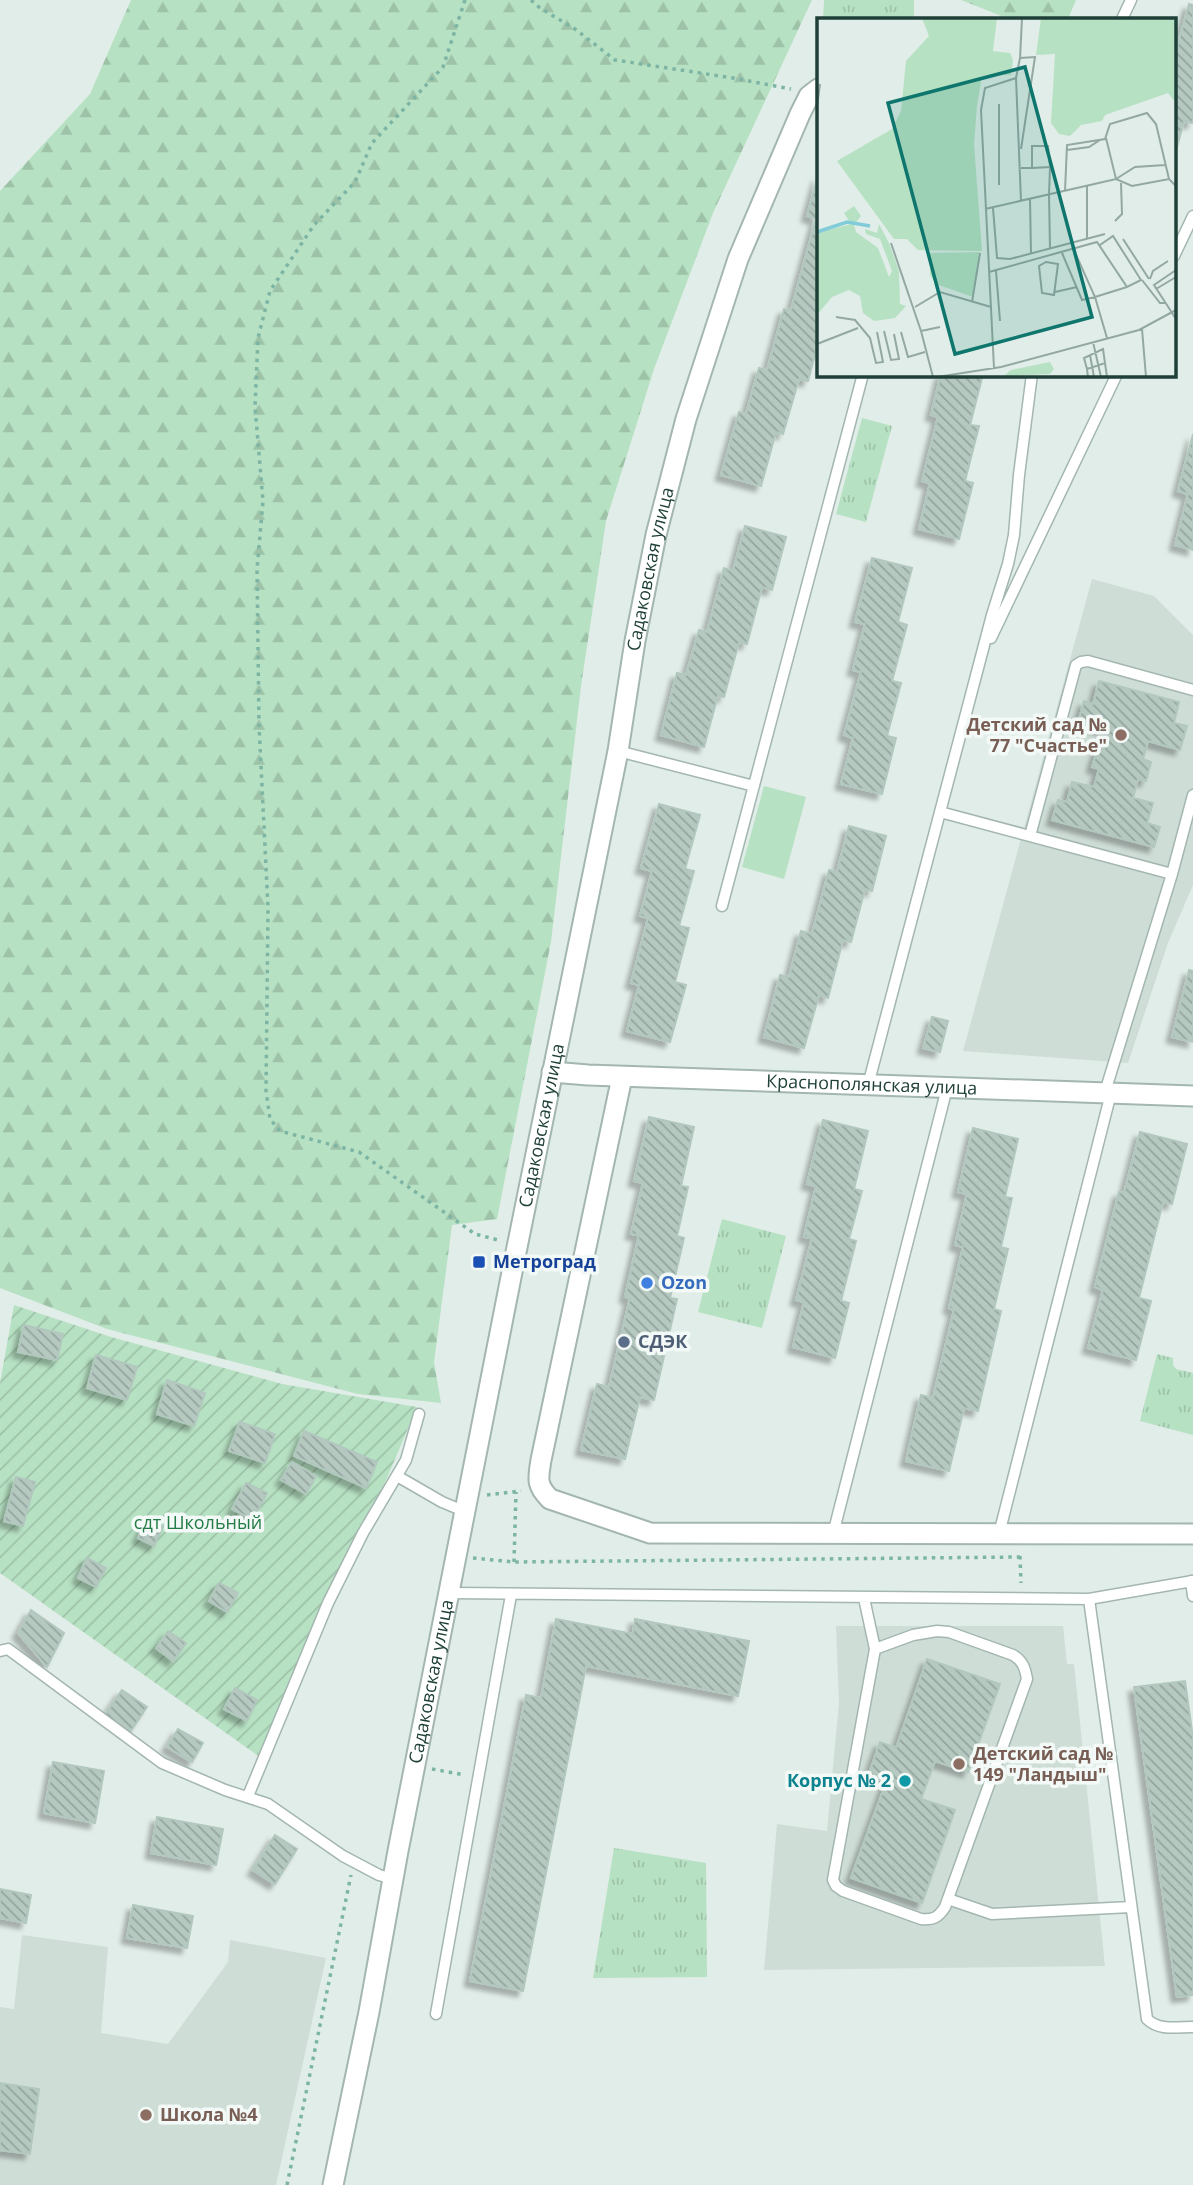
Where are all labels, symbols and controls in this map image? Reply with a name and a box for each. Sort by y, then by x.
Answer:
inset map [817,18,1176,376]
street label: Садаковская улица [621,484,679,652]
place label: Детский сад № 77 "Счастье" [966,712,1107,757]
marker: Детский сад № 77 "Счастье" [1113,727,1129,743]
street label: Садаковская улица [512,1041,569,1209]
street label: Краснополянская улица [766,1068,978,1100]
place label: Метроград [493,1249,596,1273]
marker: Метроград [471,1254,487,1270]
place label: Ozon [661,1270,707,1294]
marker: Ozon [639,1275,655,1291]
place label: СДЭК [638,1329,688,1353]
marker: СДЭК [616,1334,632,1350]
park label: сдт Школьный [134,1510,262,1534]
street label: Садаковская улица [402,1597,458,1766]
place label: Детский сад № 149 "Ландыш" [973,1741,1114,1786]
marker: Детский сад № 149 "Ландыш" [951,1756,967,1772]
place label: Корпус № 2 [787,1768,891,1792]
marker: Корпус № 2 [897,1773,913,1789]
place label: Школа №4 [160,2102,258,2126]
marker: Школа №4 [138,2107,154,2123]

